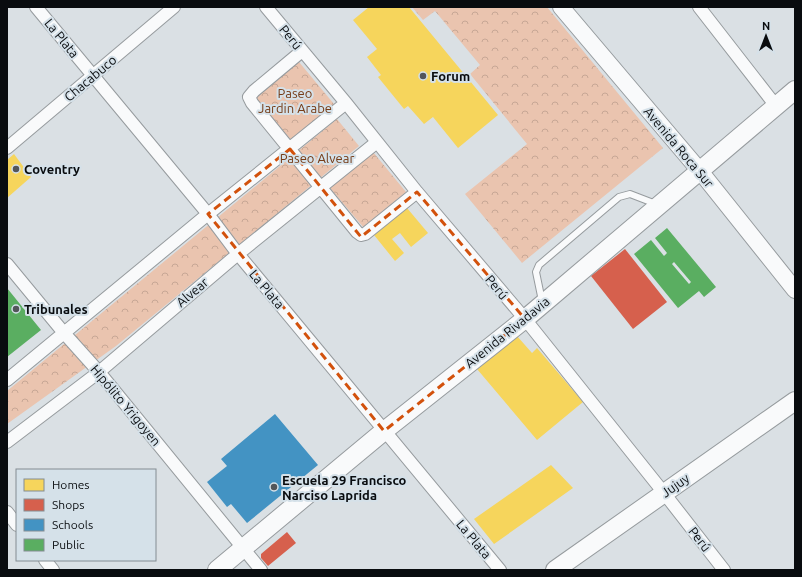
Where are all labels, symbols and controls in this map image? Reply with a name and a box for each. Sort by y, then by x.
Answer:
street label: La Plata [42,16,82,60]
north arrow [746,16,786,56]
text: N [762,20,770,32]
street label: Perú [277,22,305,52]
street label: Chacabuco [61,52,119,104]
place label: Forum [431,69,470,83]
marker: Forum [418,71,428,81]
park label: Paseo Jardin Arabe [258,86,332,115]
street label: Avenida Roca Sur [641,104,717,190]
park label: Paseo Alvear [280,151,354,165]
place label: Coventry [24,162,80,176]
marker: Coventry [11,164,21,174]
street label: La Plata [247,267,287,311]
street label: Perú [483,272,511,302]
street label: Alvear [173,275,211,309]
street label: Avenida Rivadavia [462,294,552,370]
place label: Tribunales [24,302,88,316]
marker: Tribunales [11,304,21,314]
street label: Hipólito Yrigoyen [88,362,164,448]
legend [16,469,156,561]
street label: Jujuy [658,470,692,500]
place label: Escuela 29 Francisco Narciso Laprida [282,473,407,502]
text: Homes [52,478,90,491]
marker: Escuela 29 Francisco Narciso Laprida [269,482,279,492]
text: Shops [52,498,84,511]
street label: La Plata [454,517,494,561]
text: Schools [52,518,93,531]
street label: Perú [686,524,714,554]
text: Public [52,538,85,551]

